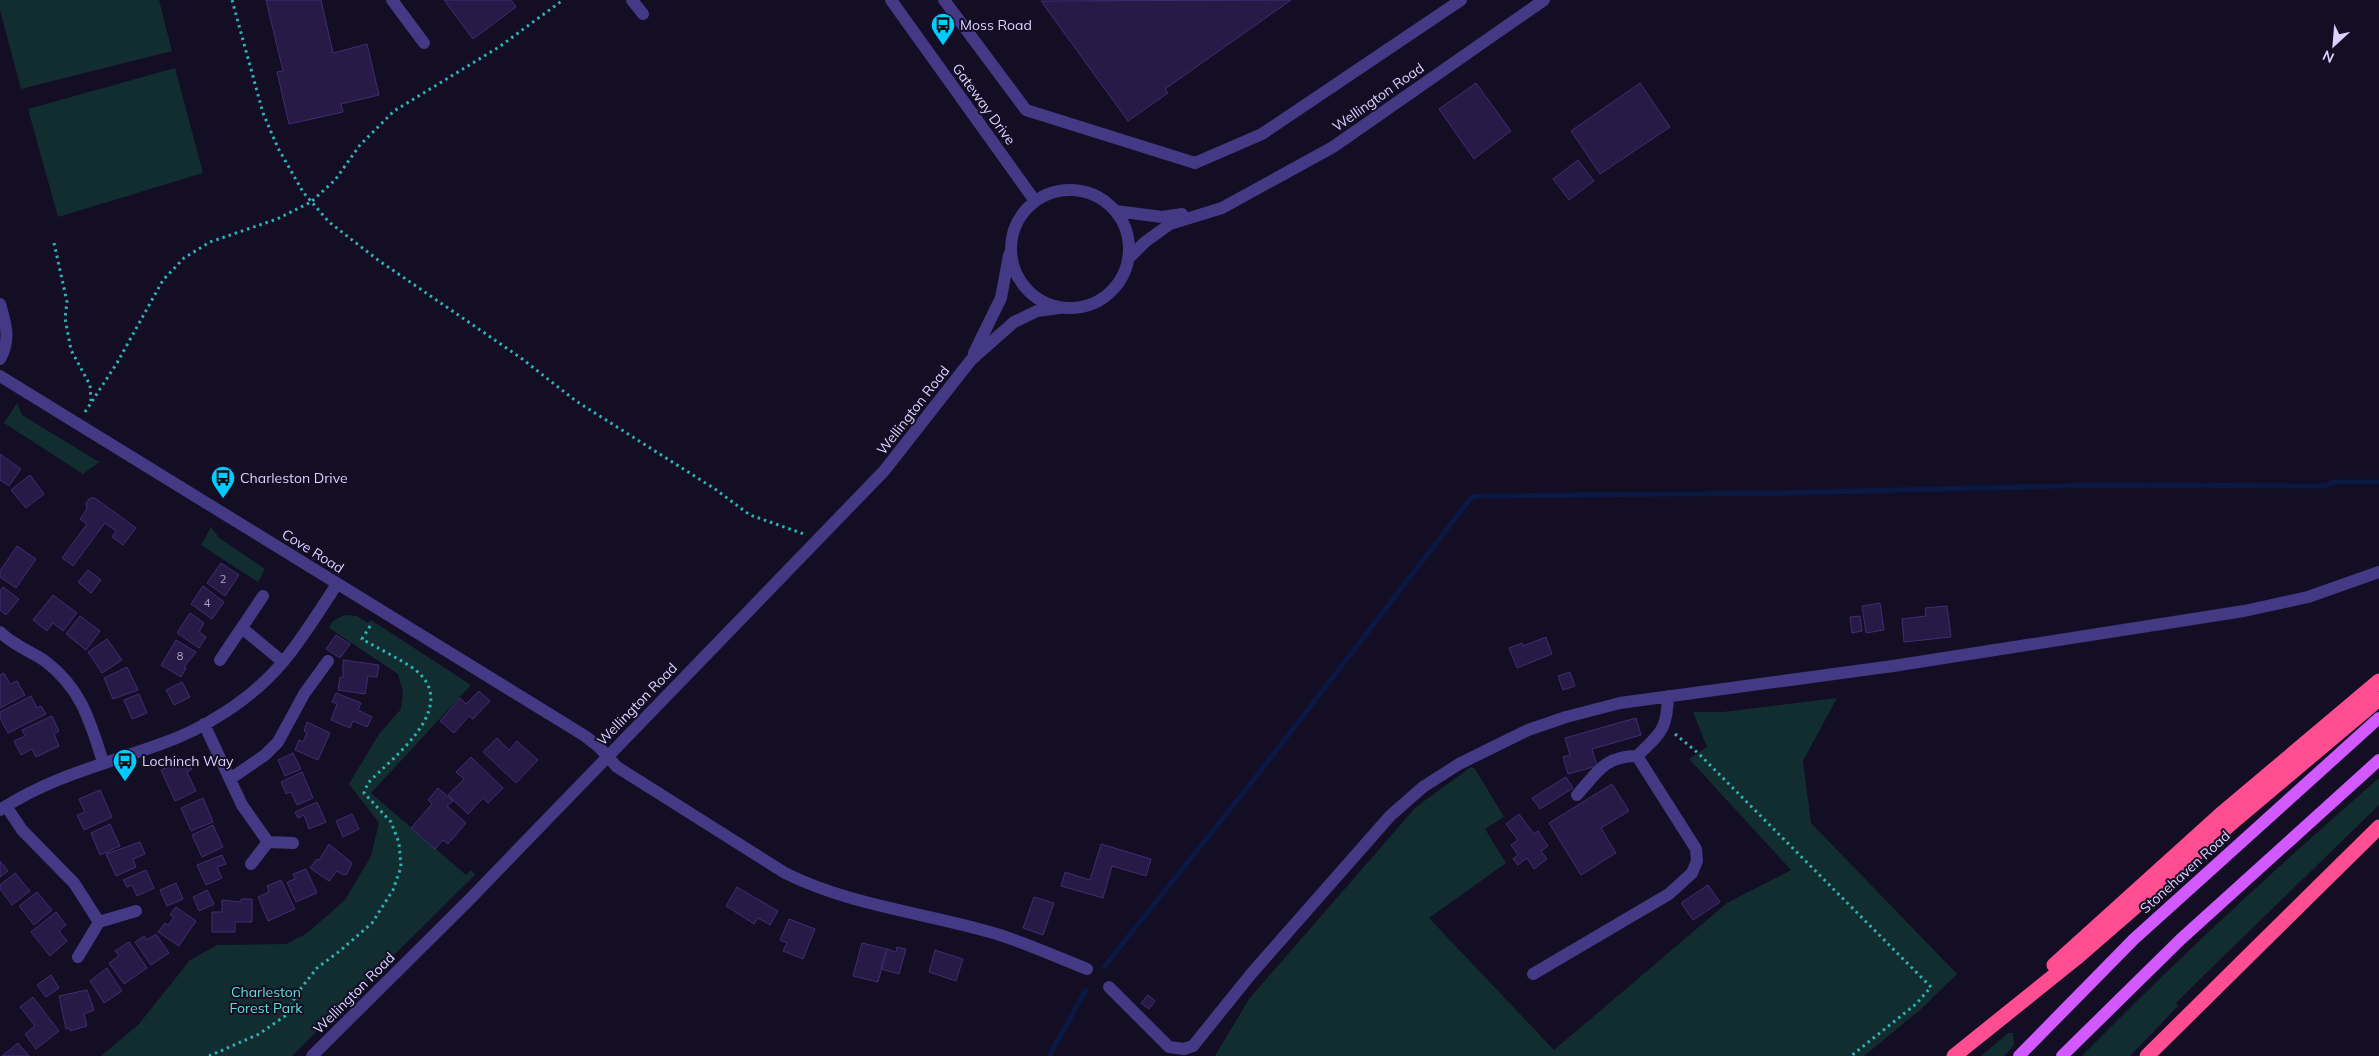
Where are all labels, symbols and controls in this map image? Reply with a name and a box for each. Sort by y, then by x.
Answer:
bus stop icon: Moss Road [930,12,956,46]
place label: Moss Road [960,16,1032,34]
north arrow [2309,20,2359,70]
text: N [2320,46,2337,67]
street label: Wellington Road [1329,59,1427,135]
street label: Gateway Drive [948,60,1020,148]
street label: Wellington Road [873,362,953,458]
bus stop icon: Charleston Drive [210,465,236,499]
place label: Charleston Drive [240,469,348,487]
street label: Cove Road [279,525,347,577]
house number: 2 [220,572,227,586]
house number: 4 [204,596,211,610]
house number: 8 [177,649,184,663]
street label: Wellington Road [593,659,681,749]
bus stop icon: Lochinch Way [112,748,138,782]
place label: Lochinch Way [142,752,234,770]
street label: Stonehaven Road [2136,827,2234,917]
street label: Wellington Road [309,948,399,1038]
park label: Charleston Forest Park [229,983,303,1017]

